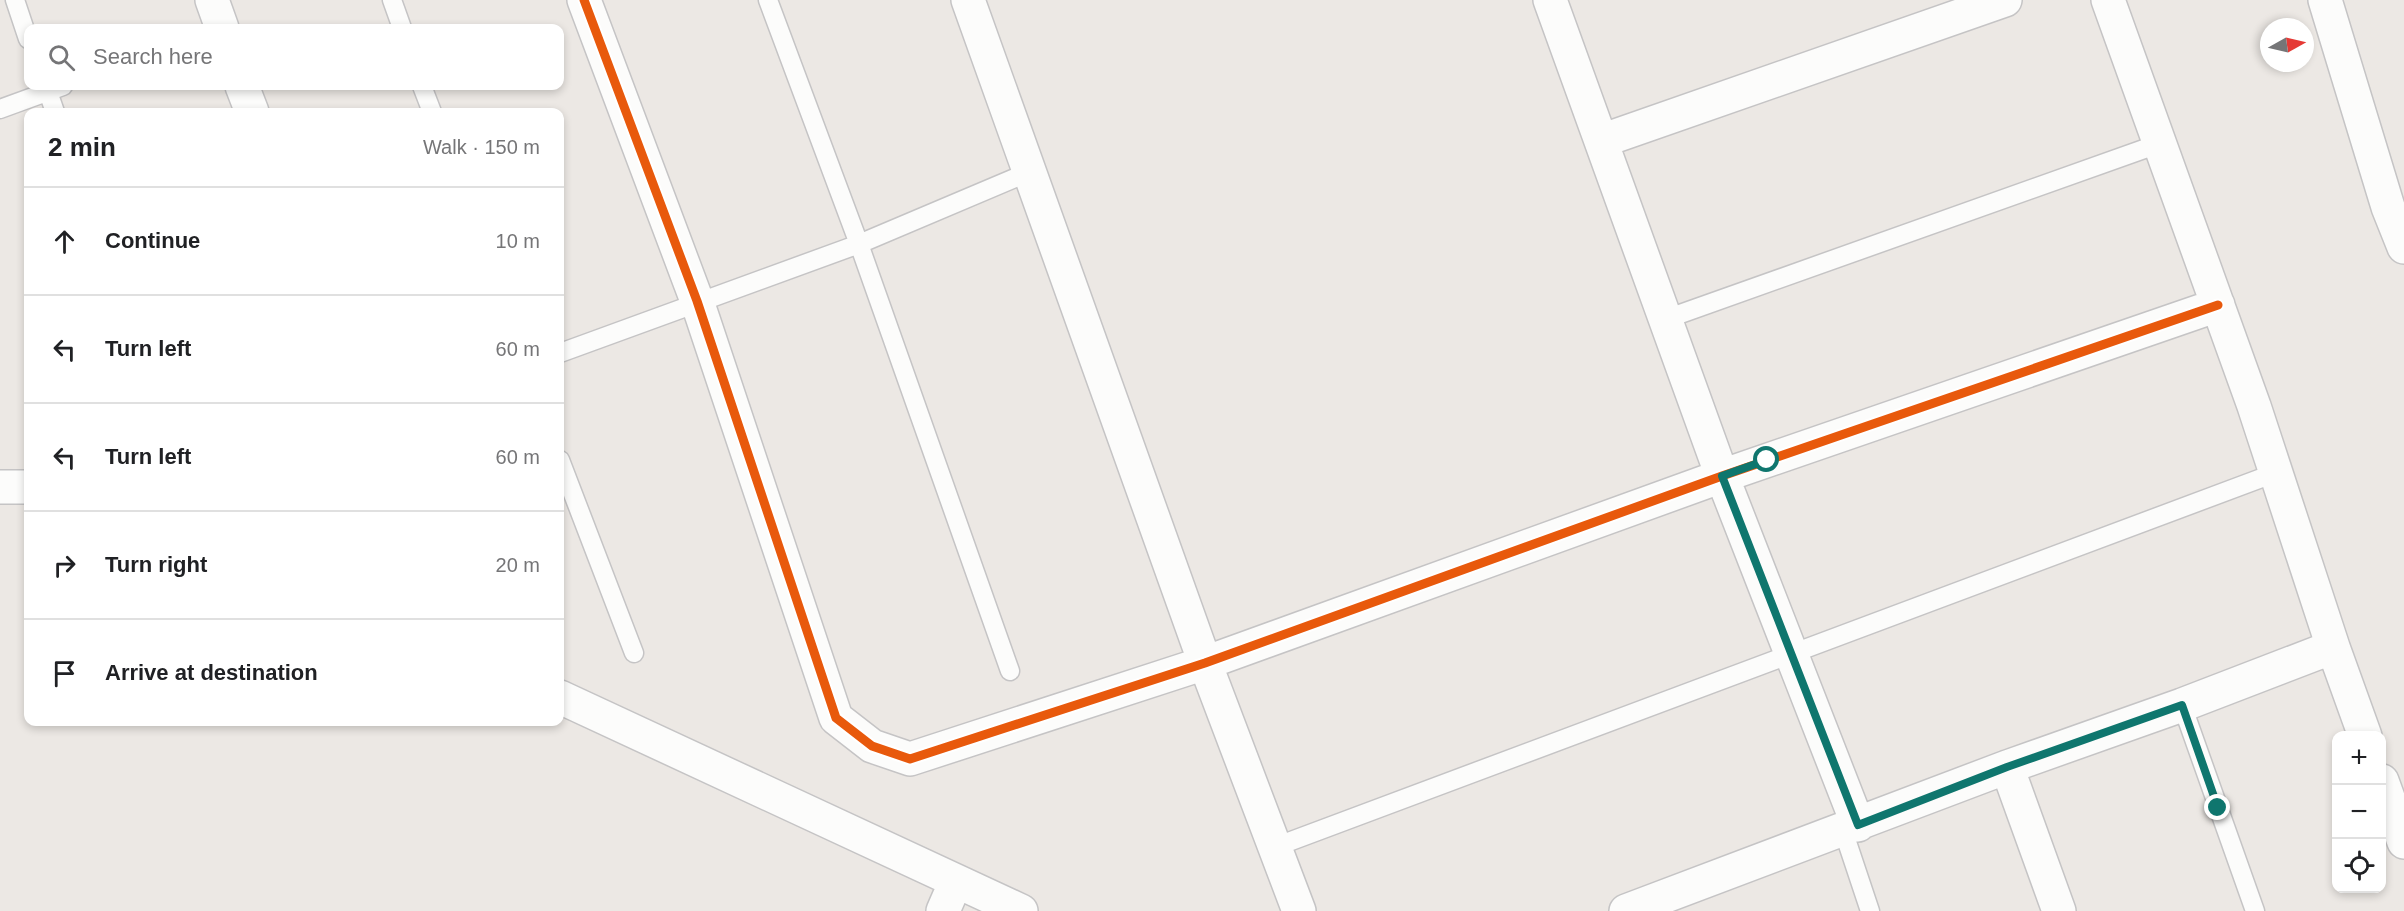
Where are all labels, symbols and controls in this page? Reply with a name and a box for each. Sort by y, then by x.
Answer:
north arrow [2260,18,2314,72]
search box [24,24,564,90]
icon: search [45,41,78,74]
text: Search here [93,44,213,69]
text: 2 min [48,132,116,162]
text: Walk · 150 m [423,136,540,158]
icon: ahead [48,225,81,258]
text: Continue [105,228,200,253]
text: 10 m [496,230,540,252]
icon: left [48,333,81,366]
text: Turn left [105,336,191,361]
text: 60 m [496,338,540,360]
icon: left [48,441,81,474]
text: Turn left [105,444,191,469]
text: 60 m [496,446,540,468]
route start [1753,446,1779,472]
icon: right [48,549,81,582]
text: Turn right [105,552,207,577]
text: 20 m [496,554,540,576]
icon: arrive [48,657,81,690]
text: Arrive at destination [105,660,318,685]
map controls [2332,731,2386,893]
button: + [2332,731,2386,785]
button: − [2332,785,2386,839]
route end [2204,794,2230,820]
button: locate [2332,839,2386,893]

